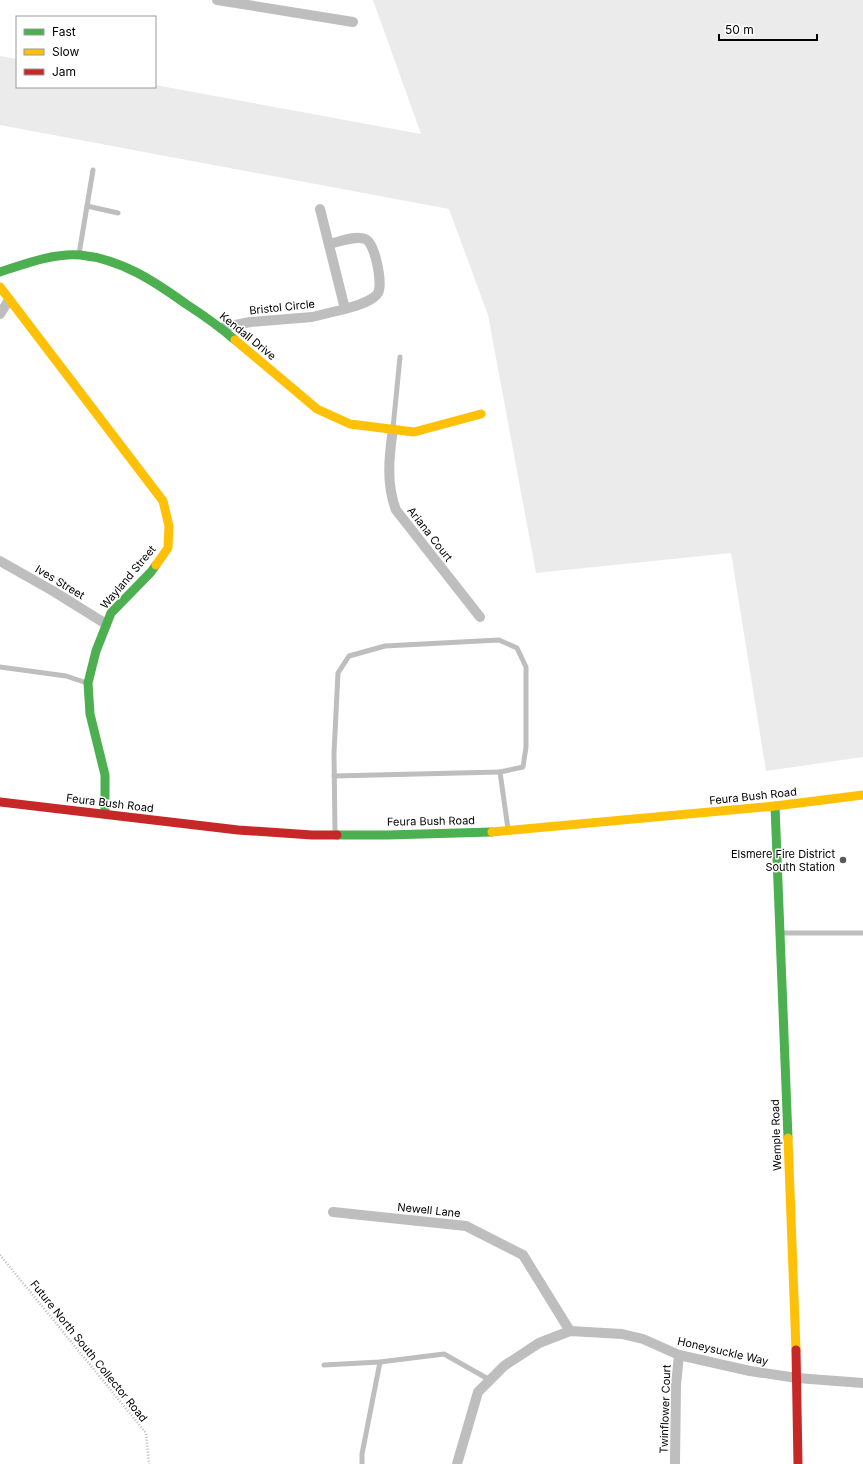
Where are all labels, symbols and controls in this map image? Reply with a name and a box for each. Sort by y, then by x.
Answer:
legend [16,16,156,88]
scale bar [719,16,817,42]
text: 50 m [725,22,754,37]
text: Fast [52,24,76,39]
text: Slow [52,44,80,59]
text: Jam [52,64,76,79]
street label: Bristol Circle [249,297,315,317]
street label: Kendall Drive [217,309,279,363]
street label: Ariana Court [404,504,456,564]
street label: Wayland Street [97,542,159,612]
street label: Ives Street [33,562,88,602]
street label: Feura Bush Road [708,784,798,808]
street label: Feura Bush Road [65,791,155,815]
street label: Feura Bush Road [387,813,475,829]
place label: Elsmere Fire District South Station [731,847,835,874]
marker: Elsmere Fire District South Station [838,855,848,865]
street label: Wemple Road [768,1099,784,1171]
street label: Newell Lane [397,1200,461,1220]
street label: Future North South Collector Road [27,1277,151,1425]
street label: Honeysuckle Way [676,1334,770,1368]
street label: Twinflower Court [656,1364,674,1454]

